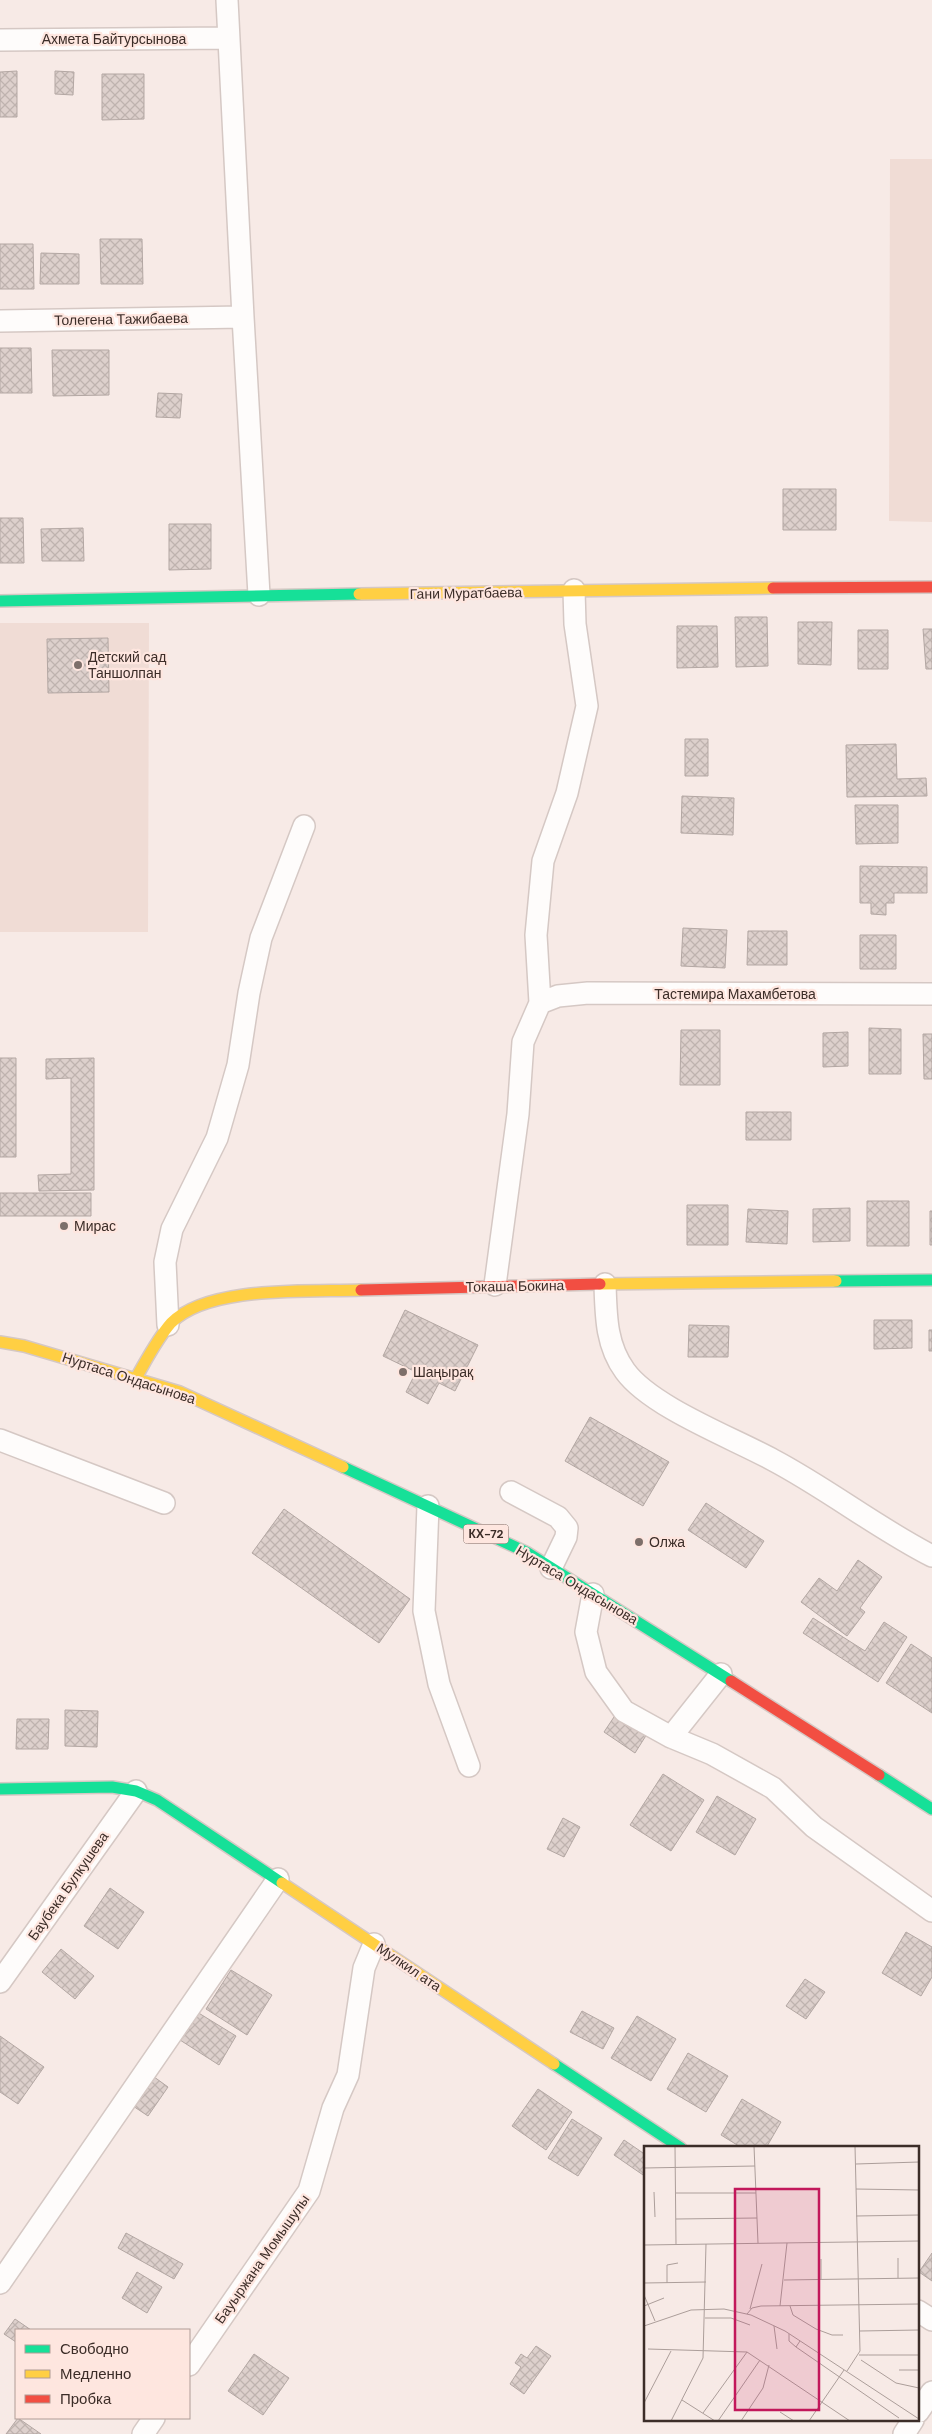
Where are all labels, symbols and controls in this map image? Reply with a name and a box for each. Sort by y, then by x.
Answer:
street label: Ахмета Байтурсынова [42,30,187,48]
street label: Толегена Тажибаева [54,309,188,329]
street label: Гани Муратбаева [410,583,523,603]
place label: Детский сад Таншолпан [88,648,167,682]
marker: Детский сад Таншолпан [72,659,84,671]
street label: Тастемира Махамбетова [654,985,816,1003]
place label: Мирас [74,1217,116,1235]
marker: Мирас [58,1220,70,1232]
street label: Токаша Бокина [466,1276,565,1296]
street label: Нуртаса Ондасынова [60,1348,198,1408]
place label: Шаңырақ [413,1363,474,1381]
marker: Шаңырақ [397,1366,409,1378]
road number: КХ-72 [464,1525,508,1544]
place label: Олжа [649,1533,685,1551]
marker: Олжа [633,1536,645,1548]
street label: Нуртаса Ондасынова [513,1541,641,1629]
street label: Баубека Булкушева [24,1828,112,1944]
street label: Мулкил ата [373,1939,445,1995]
inset map [644,2146,920,2422]
street label: Бауыржана Момышулы [211,2191,313,2327]
legend [15,2329,190,2419]
text: Свободно [60,2339,129,2359]
text: Медленно [60,2364,131,2384]
text: Пробка [60,2389,112,2409]

